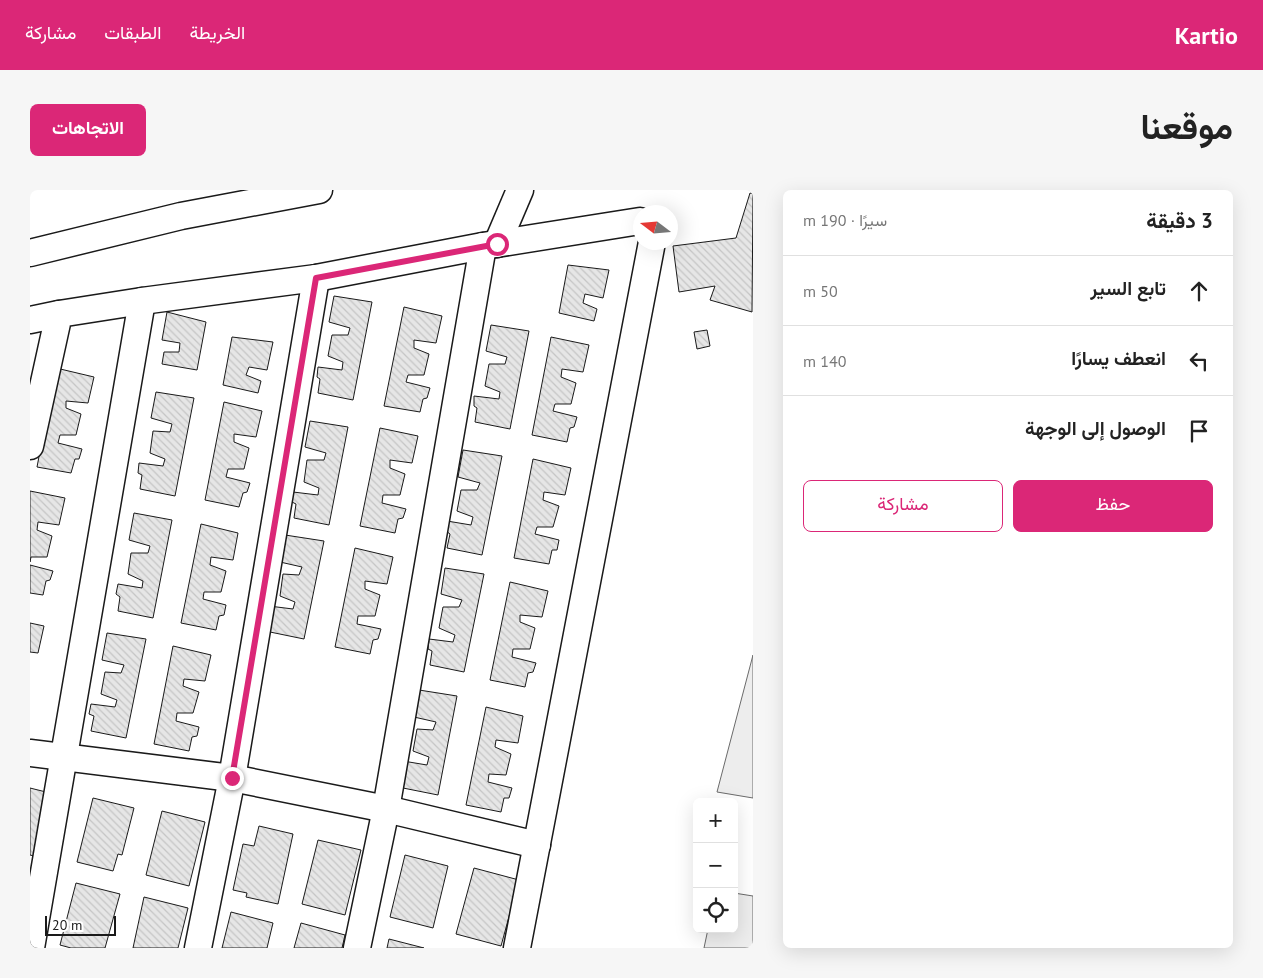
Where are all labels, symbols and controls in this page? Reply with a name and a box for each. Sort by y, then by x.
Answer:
text: Kartio [1175,20,1238,51]
text: مشاركة [25,21,76,44]
text: الطبقات [104,21,161,44]
text: الخريطة [189,21,245,44]
text: موقعنا [1140,103,1233,149]
button: الاتجاهات [30,104,146,156]
north arrow [633,205,678,250]
text: 3 دقيقة [1146,207,1213,234]
text: سيرًا · 190 m [803,210,887,230]
route start [486,233,509,256]
text: تابع السير [1090,276,1166,300]
icon: ahead [1185,277,1213,305]
text: 50 m [803,281,838,301]
text: انعطف يسارًا [1071,346,1166,370]
icon: left [1185,347,1213,375]
text: 140 m [803,351,846,371]
text: الوصول إلى الوجهة [1025,416,1166,440]
icon: arrive [1185,417,1213,445]
button: مشاركة [803,480,1003,532]
button: حفظ [1013,480,1213,532]
route end [221,767,244,790]
map controls [693,798,738,933]
button: + [693,798,738,843]
button: − [693,843,738,888]
button: locate [693,888,738,933]
scale bar [45,913,116,936]
text: 20 m [52,916,82,934]

